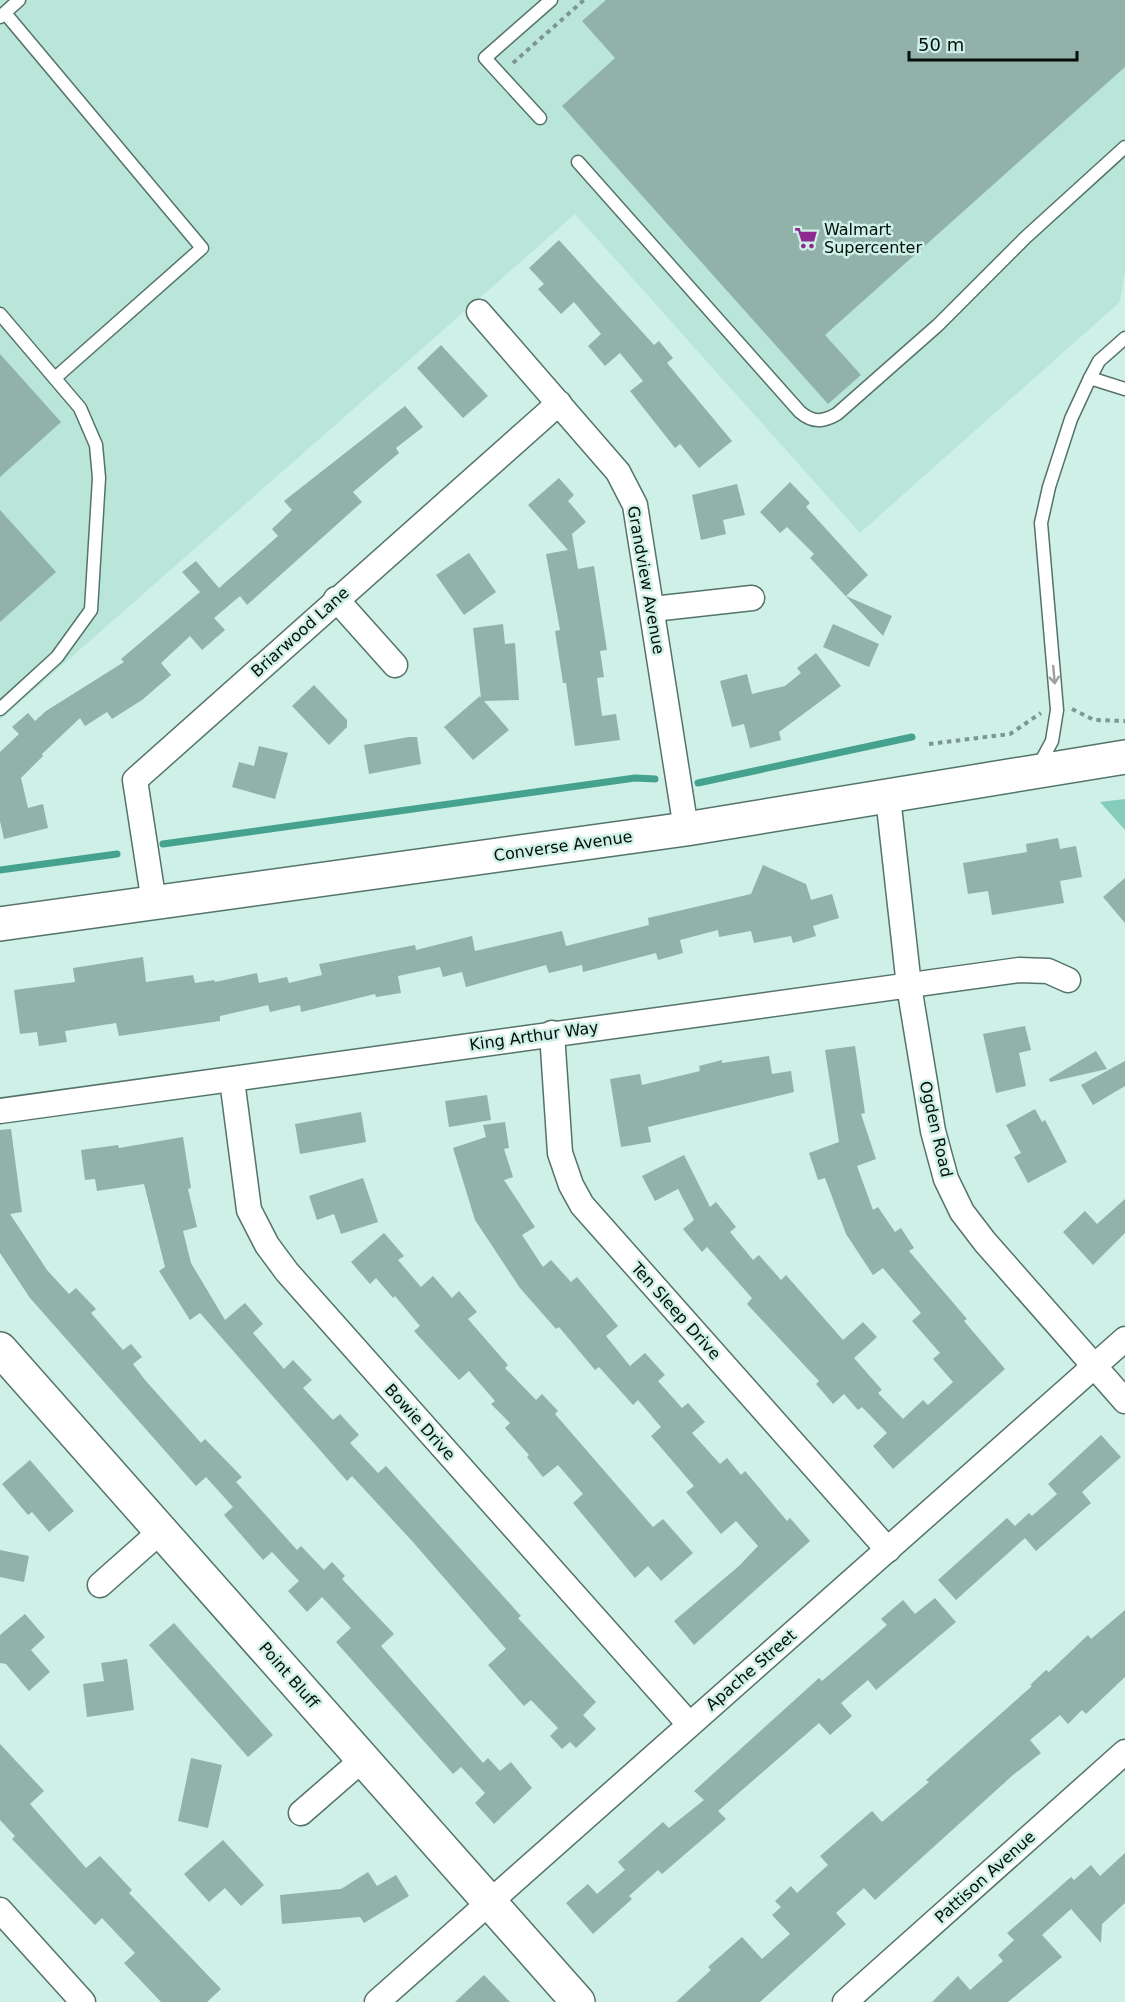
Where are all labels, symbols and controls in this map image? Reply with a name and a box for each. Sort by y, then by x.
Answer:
scale bar [909,24,1077,62]
text: 50 m [918,34,964,55]
place label: Walmart Supercenter [824,220,922,257]
supermarket icon: Walmart Supercenter [793,225,819,251]
street label: Grandview Avenue [624,504,668,656]
street label: Briarwood Lane [247,583,353,681]
one-way arrow [1049,664,1060,684]
street label: Converse Avenue [493,827,633,865]
street label: King Arthur Way [468,1018,600,1054]
street label: Ogden Road [916,1079,956,1179]
street label: Ten Sleep Drive [627,1258,725,1364]
street label: Bowie Drive [381,1380,459,1464]
street label: Apache Street [702,1626,800,1714]
street label: Point Bluff [255,1638,324,1713]
street label: Pattison Avenue [931,1827,1039,1927]

